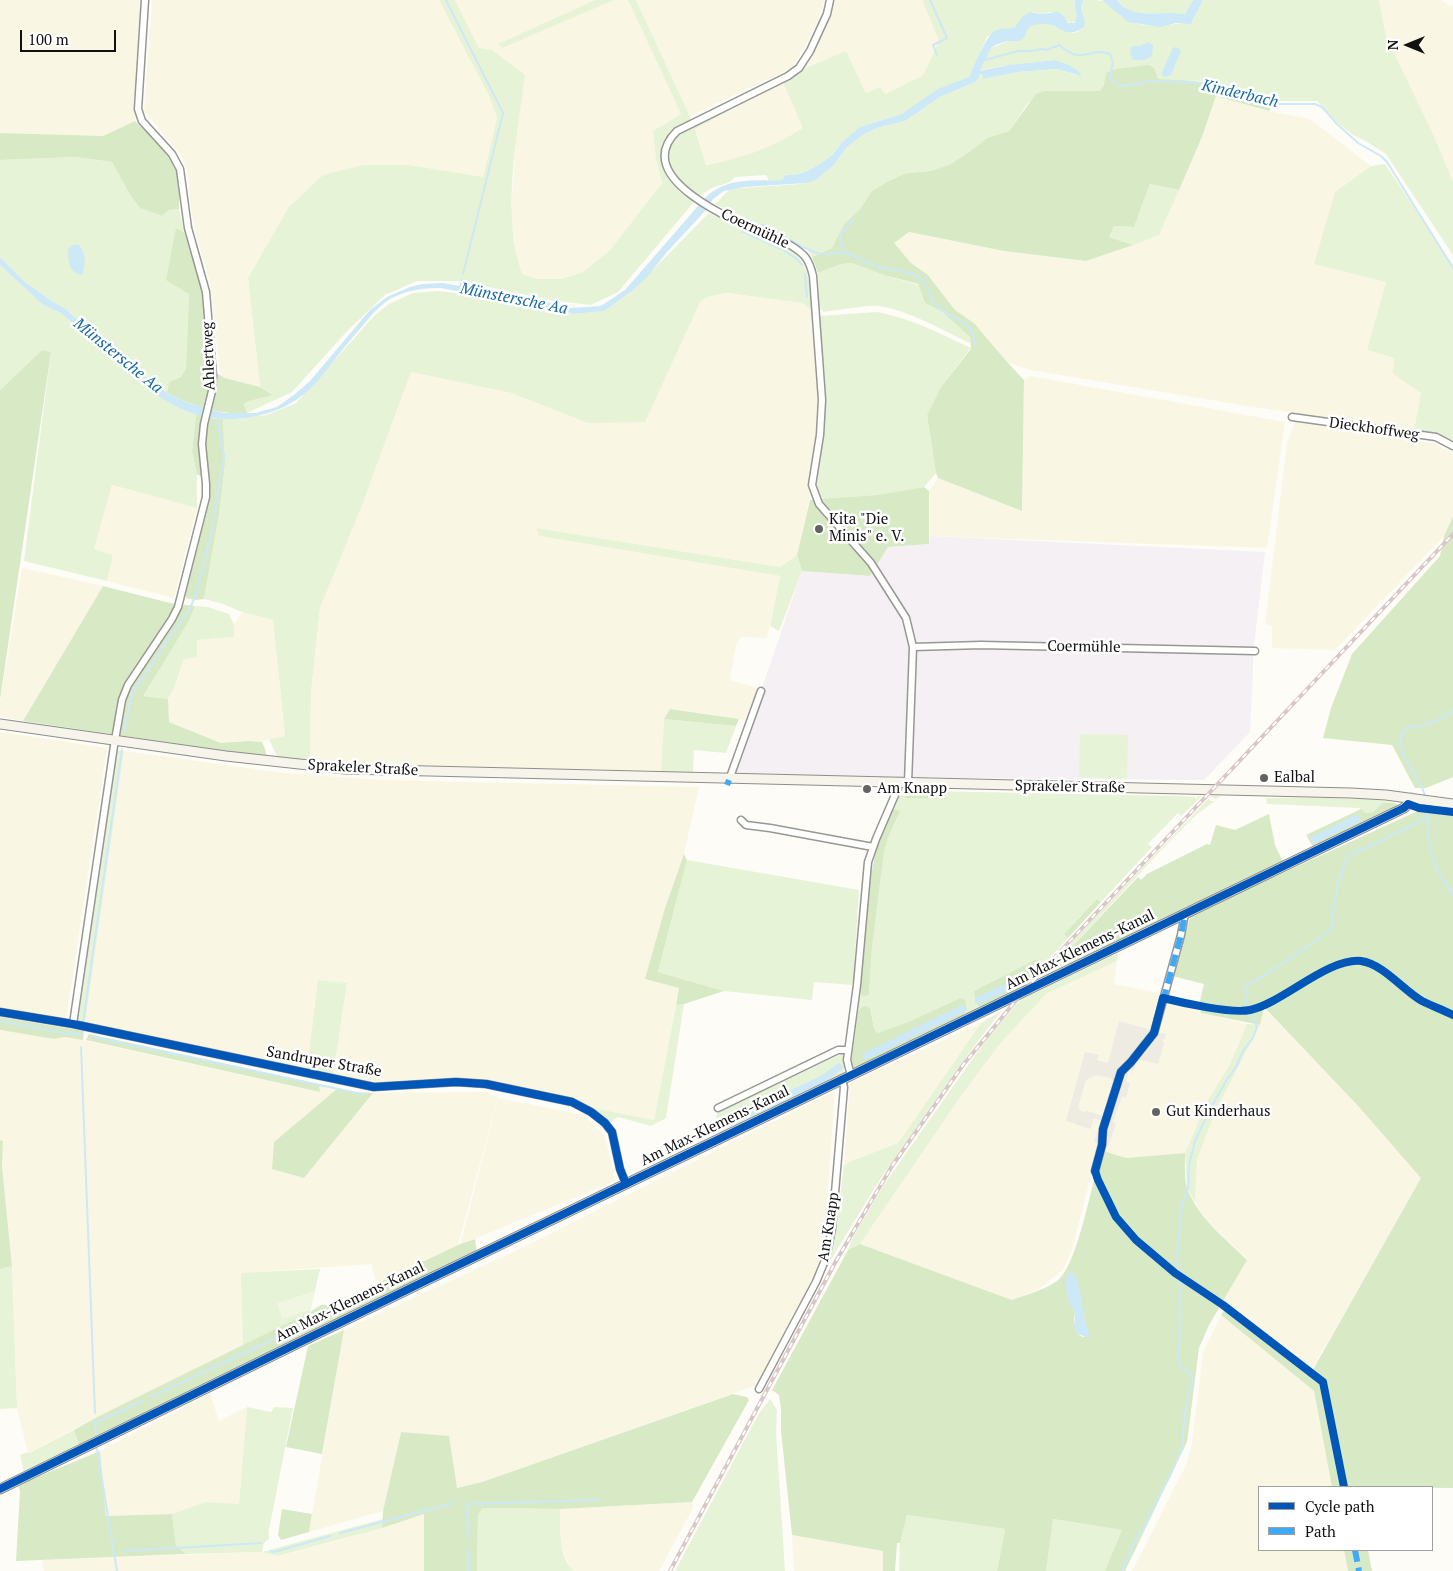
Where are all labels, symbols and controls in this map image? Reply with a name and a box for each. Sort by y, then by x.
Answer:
scale bar [22,20,119,52]
north arrow [1383,20,1433,70]
text: 100 m [28,29,69,49]
text: N [1383,40,1402,50]
water label: Kinderbach [1200,76,1280,112]
street label: Coermühle [718,205,792,253]
water label: Münstersche Aa [459,279,569,319]
water label: Münstersche Aa [70,314,166,398]
street label: Ahlertweg [199,321,219,391]
street label: Dieckhoffweg [1328,414,1420,444]
place label: Kita "Die Minis" e. V. [829,511,904,546]
marker: Kita "Die Minis" e. V. [813,523,825,535]
street label: Coermühle [1047,637,1121,657]
street label: Sprakeler Straße [307,756,419,780]
place label: Ealbal [1274,769,1315,787]
marker: Ealbal [1258,772,1270,784]
street label: Sprakeler Straße [1015,777,1125,797]
place label: Am Knapp [877,780,947,798]
marker: Am Knapp [861,783,873,795]
street label: Am Max-Klemens-Kanal [1003,906,1157,994]
street label: Sandruper Straße [265,1043,383,1081]
street label: Am Max-Klemens-Kanal [638,1082,792,1170]
place label: Gut Kinderhaus [1166,1103,1270,1121]
marker: Gut Kinderhaus [1150,1106,1162,1118]
street label: Am Knapp [815,1191,843,1263]
street label: Am Max-Klemens-Kanal [273,1258,427,1346]
legend [1258,1486,1433,1551]
text: Cycle path [1305,1496,1375,1516]
text: Path [1305,1521,1336,1541]

